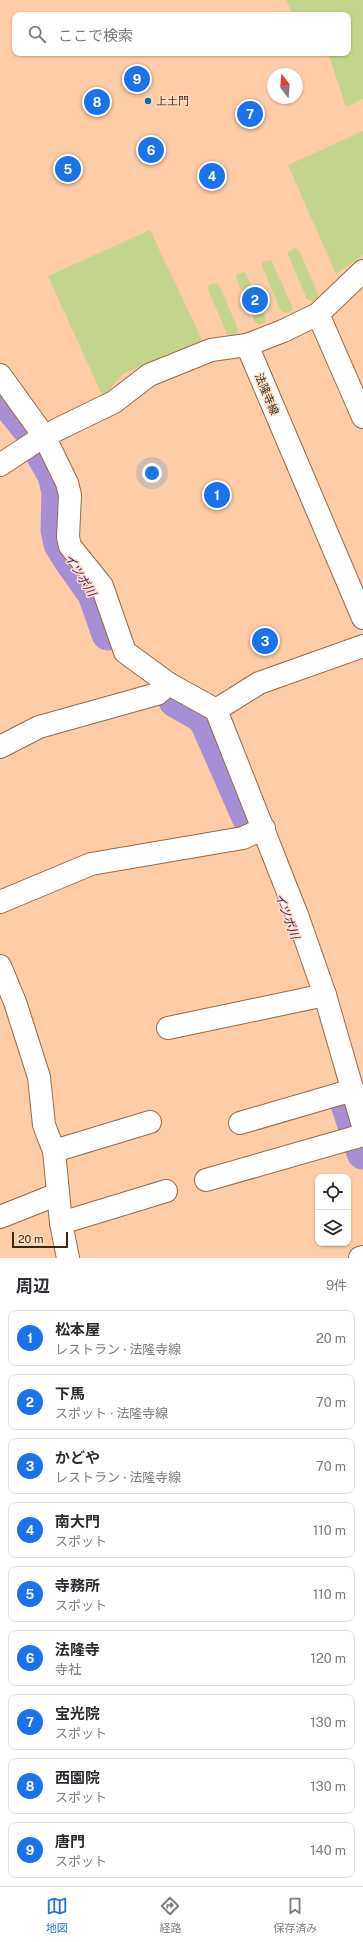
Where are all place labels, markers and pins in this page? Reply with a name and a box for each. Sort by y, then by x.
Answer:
pin: 9 [124,64,150,94]
pin: 8 [84,87,110,117]
place label: 上土門 [156,95,189,107]
marker: 上土門 [143,96,153,106]
pin: 7 [237,99,263,129]
pin: 6 [138,135,164,165]
pin: 5 [55,154,81,184]
pin: 4 [199,161,225,191]
pin: 2 [242,285,268,315]
pin: 1 [204,480,230,510]
pin: 3 [252,626,278,656]

